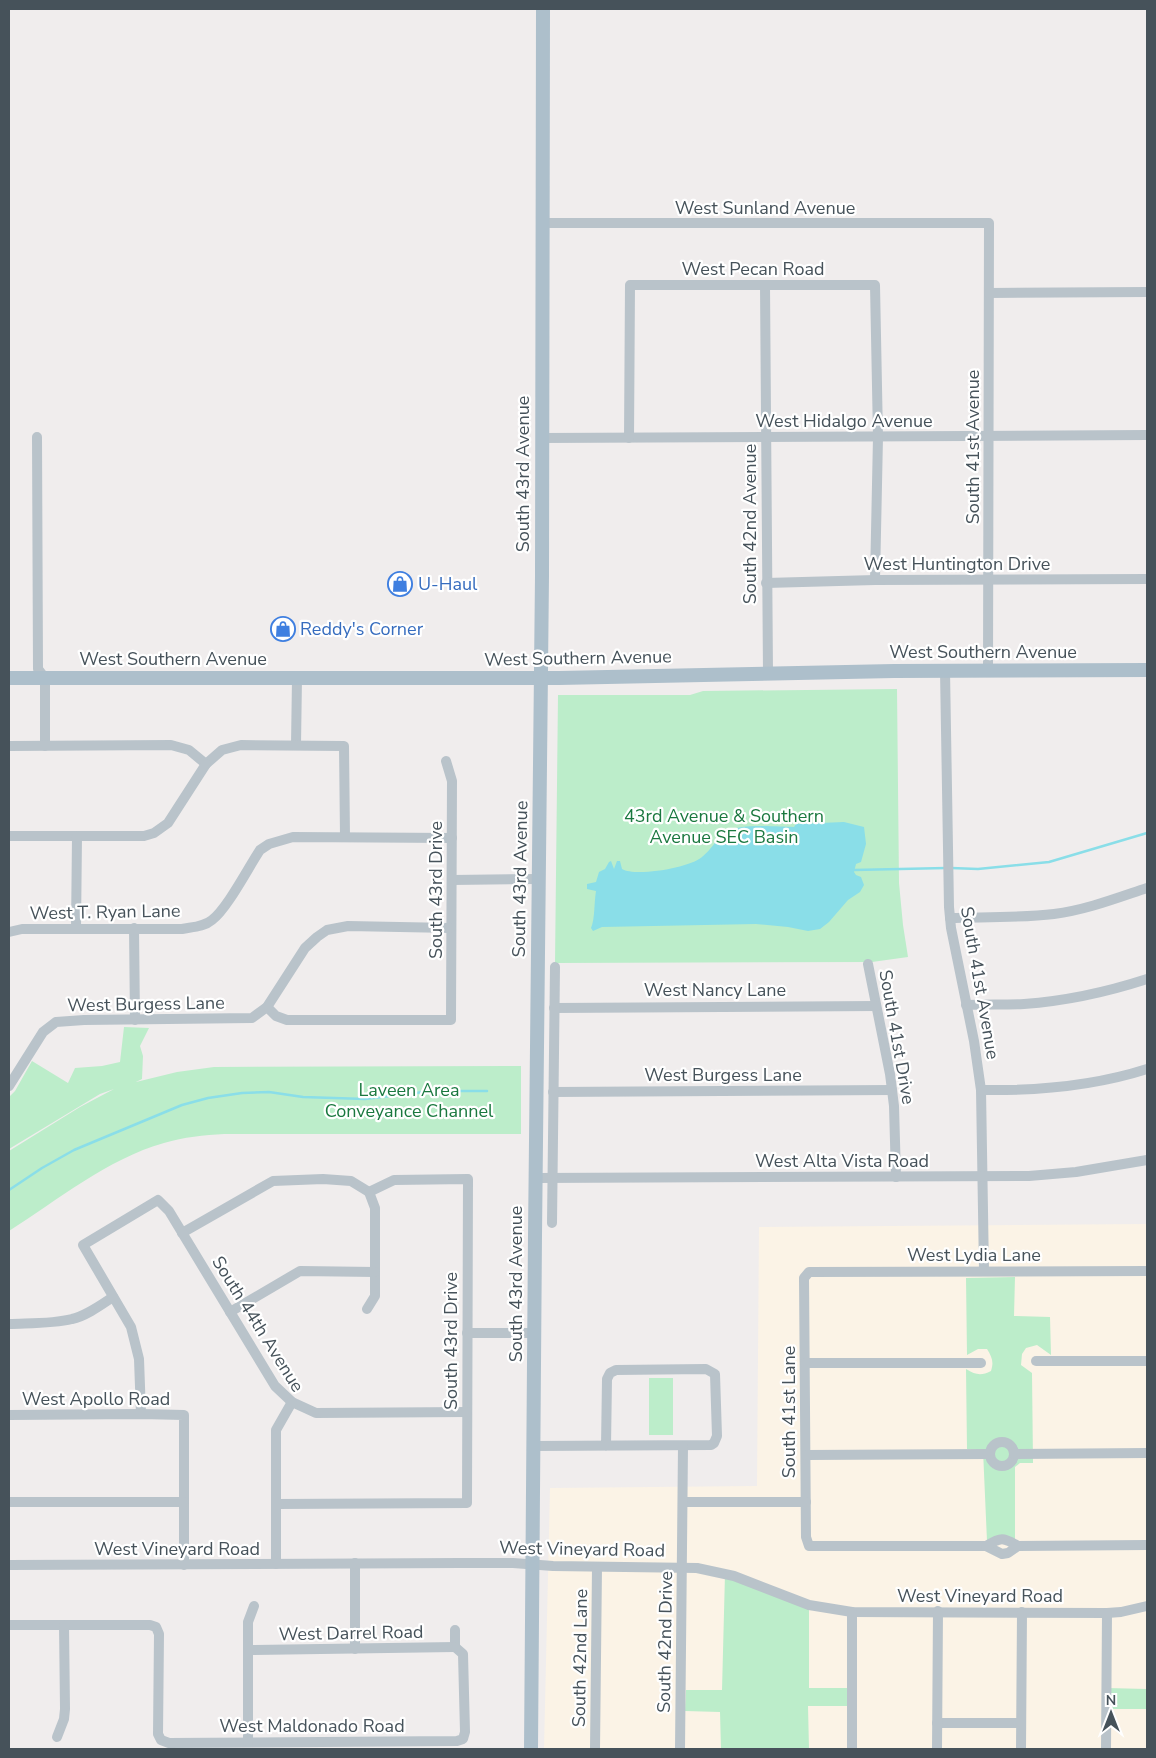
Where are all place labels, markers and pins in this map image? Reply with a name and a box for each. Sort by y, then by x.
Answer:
shop icon: U-Haul [387,571,413,597]
place label: U-Haul [418,572,478,596]
shop icon: Reddy's Corner [270,616,296,642]
place label: Reddy's Corner [300,617,424,641]

